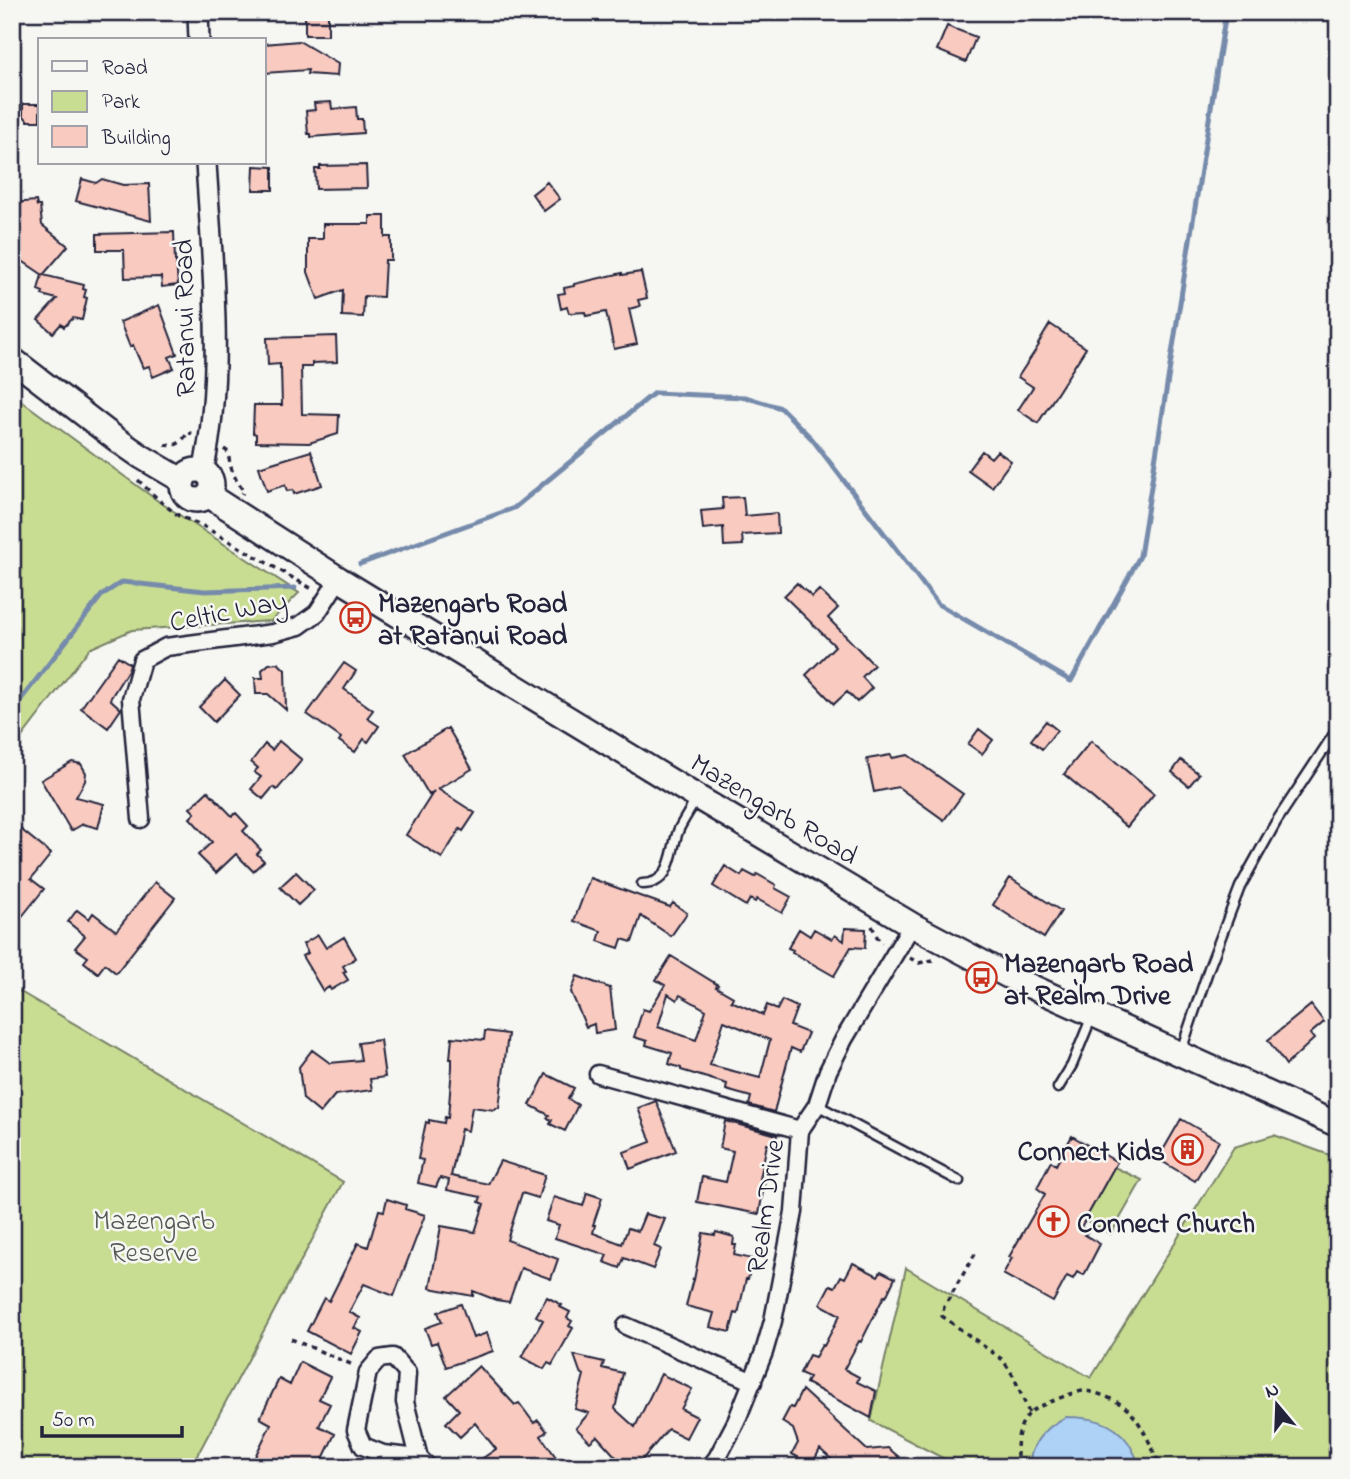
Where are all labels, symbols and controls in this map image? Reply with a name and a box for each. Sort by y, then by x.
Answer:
legend [38,38,266,164]
text: Road [102,54,148,84]
text: Park [102,88,141,118]
text: Building [101,124,171,156]
street label: Ratanui Road [165,238,208,397]
street label: Celtic Way [166,582,291,645]
place label: Mazengarb Road at Ratanui Road [378,585,568,658]
bus stop icon: Mazengarb Road at Ratanui Road [338,601,372,635]
street label: Mazengarb Road [682,745,865,877]
place label: Mazengarb Road at Realm Drive [1004,945,1194,1018]
bus stop icon: Mazengarb Road at Realm Drive [964,961,998,995]
place label: Connect Kids [1017,1133,1165,1174]
building icon: Connect Kids [1171,1133,1205,1167]
street label: Realm Drive [738,1136,797,1276]
park label: Mazengarb Reserve [93,1202,215,1275]
church icon: Connect Church [1037,1205,1071,1239]
place label: Connect Church [1077,1205,1255,1246]
north arrow [1242,1370,1312,1440]
text: N [1262,1376,1283,1406]
scale bar [42,1395,182,1439]
text: 50 m [52,1406,95,1436]

